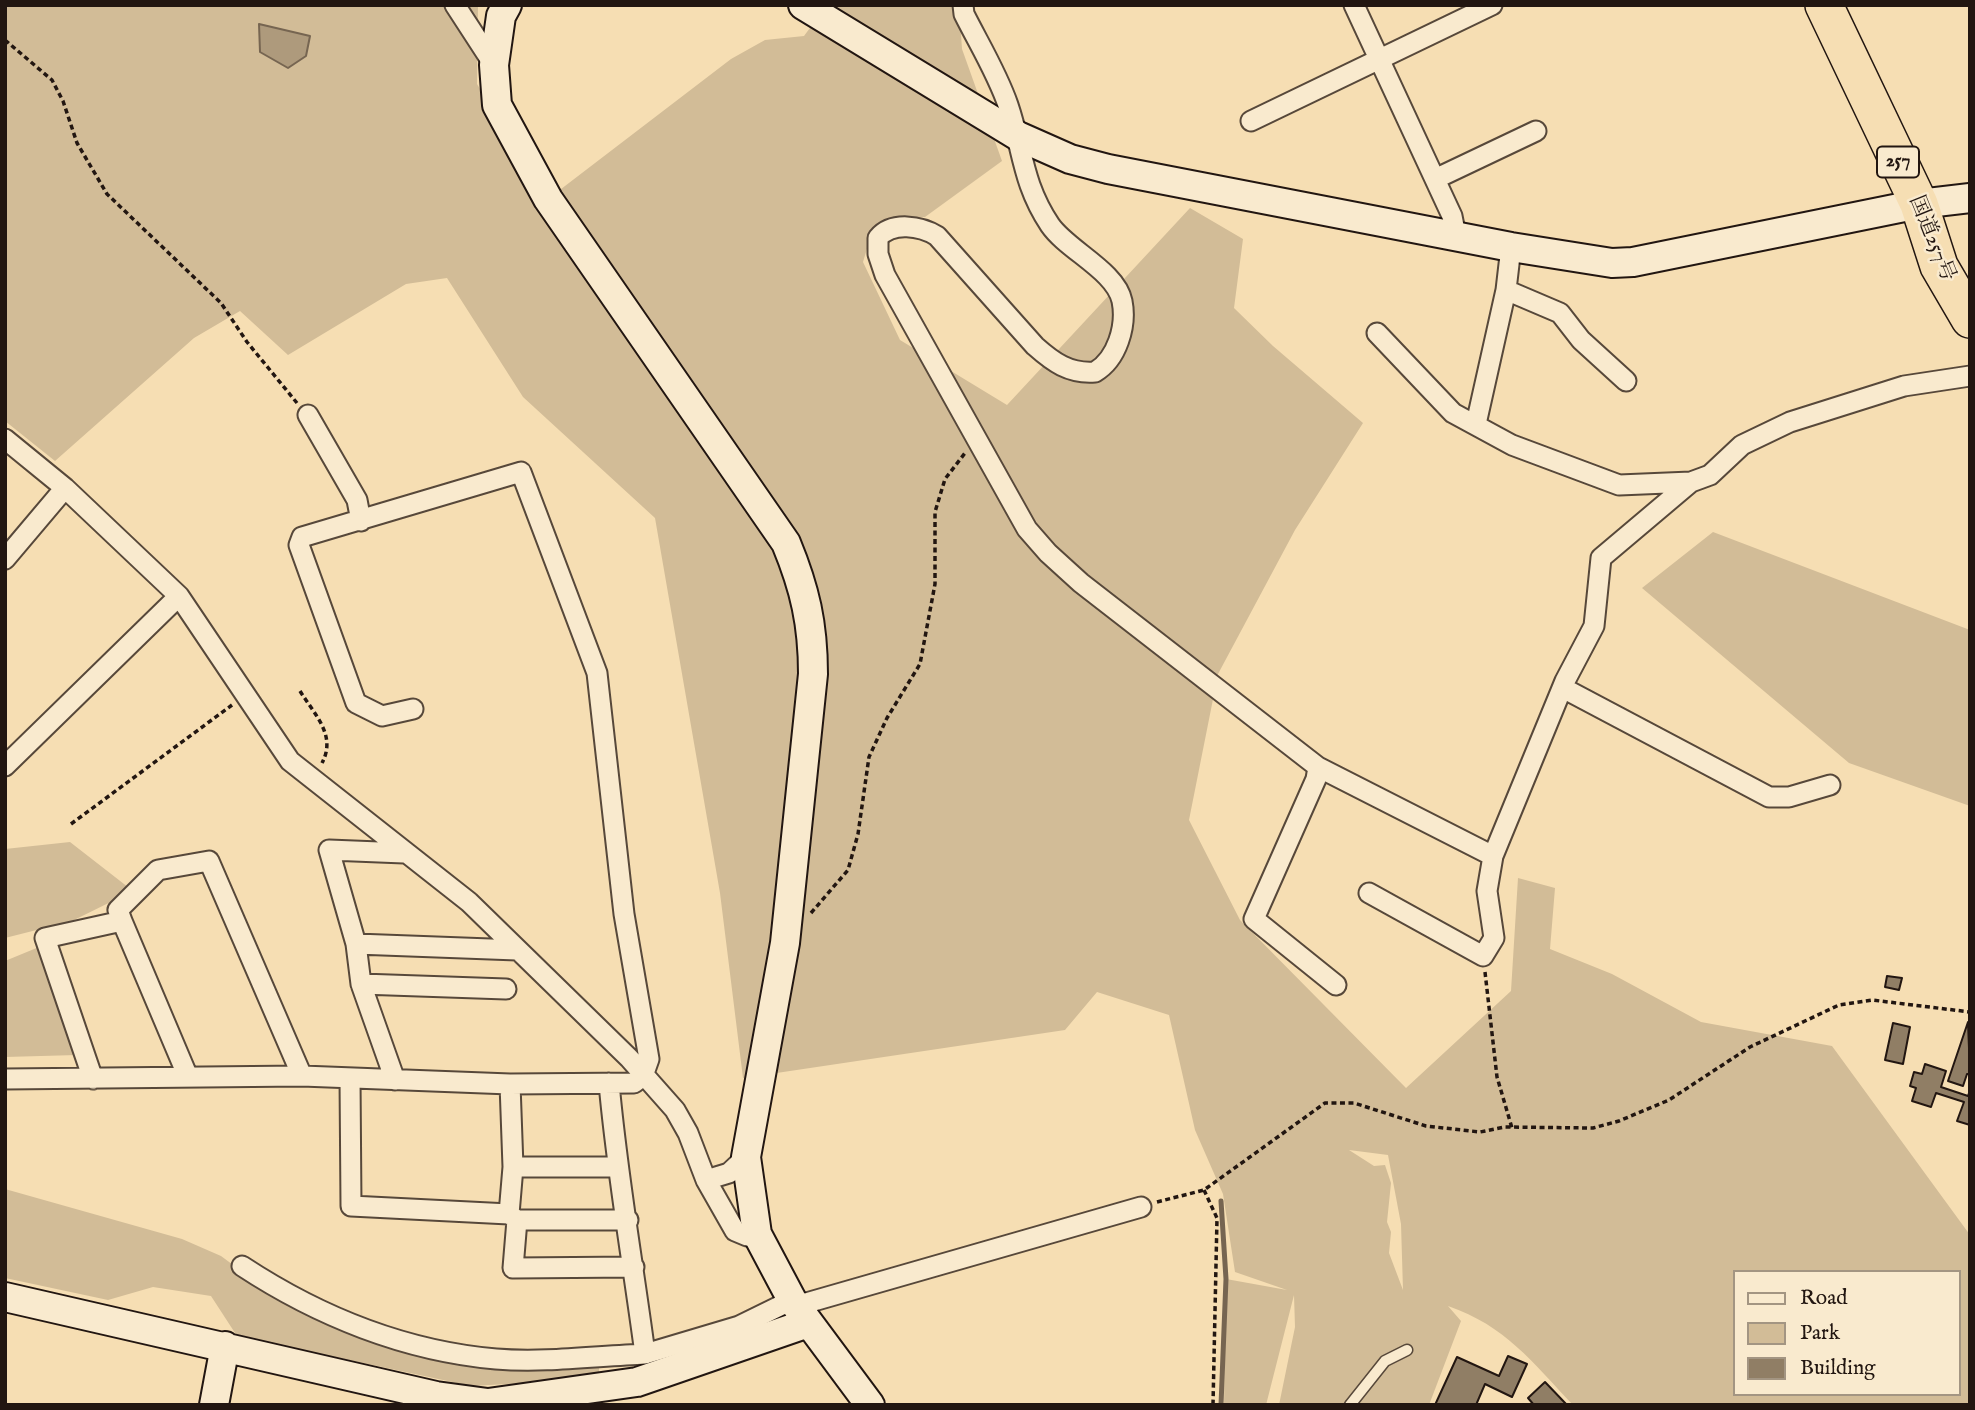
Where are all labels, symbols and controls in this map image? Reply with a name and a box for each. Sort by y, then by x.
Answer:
road number: 257 [1877,146,1919,178]
street label: 国道257号 [1902,192,1960,286]
legend [1734,1270,1961,1396]
text: Road [1800,1285,1847,1312]
text: Park [1800,1320,1840,1347]
text: Building [1800,1355,1875,1382]

